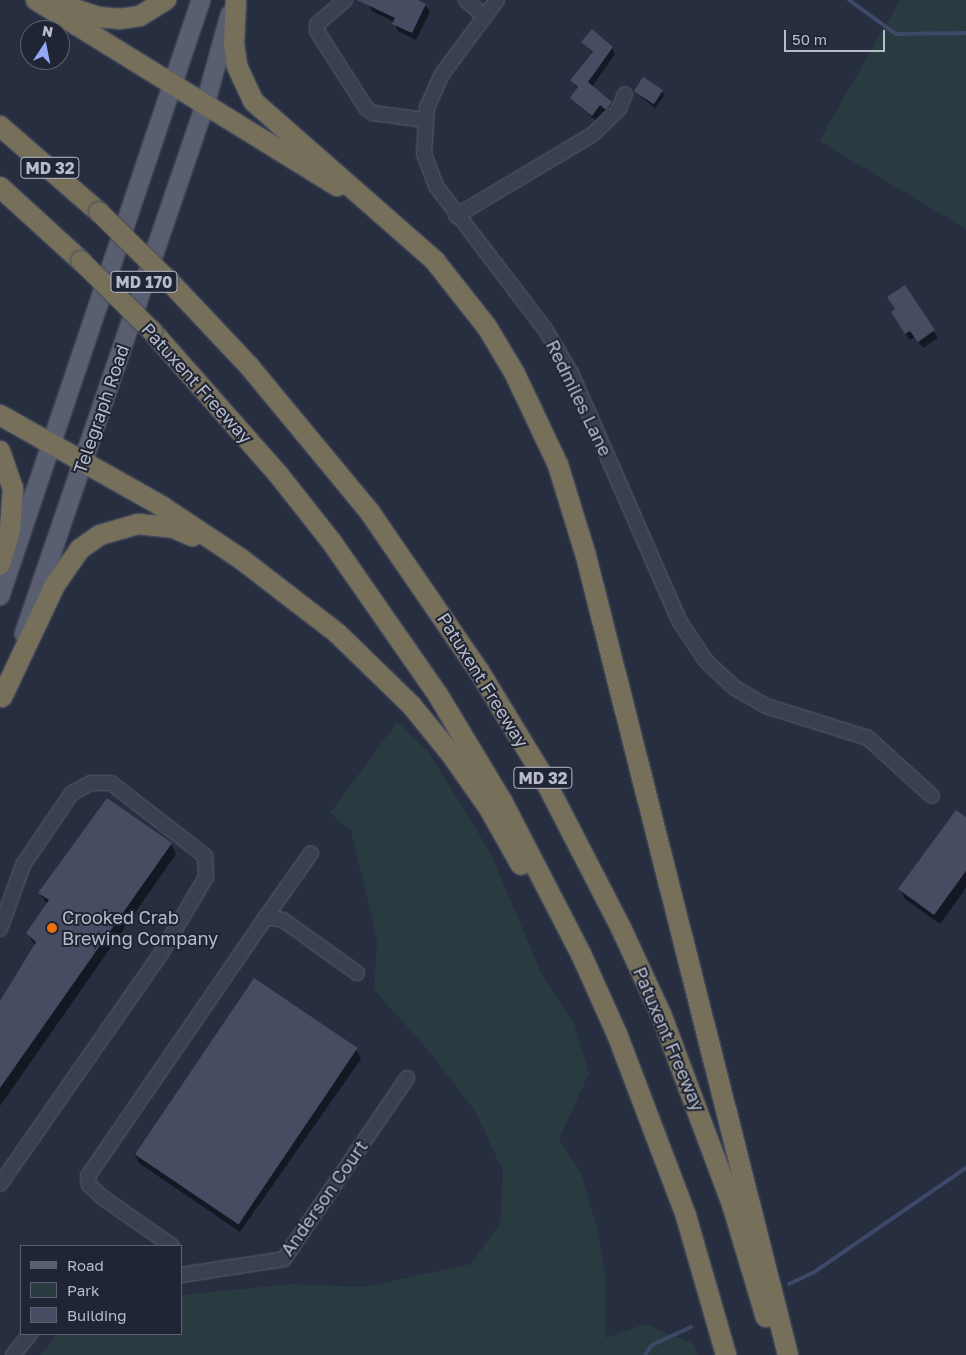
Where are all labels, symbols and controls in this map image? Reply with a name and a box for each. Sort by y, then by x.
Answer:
north arrow [20,20,70,70]
scale bar [786,20,887,52]
text: N [41,21,55,40]
text: 50 m [792,30,827,48]
road number: MD 32 [20,154,80,182]
road number: MD 170 [110,268,178,296]
street label: Patuxent Freeway [137,318,257,448]
street label: Redmiles Lane [542,336,616,460]
street label: Telegraph Road [69,342,133,476]
street label: Patuxent Freeway [433,609,533,751]
road number: MD 32 [513,764,573,791]
place label: Crooked Crab Brewing Company [62,907,218,950]
marker: Crooked Crab Brewing Company [46,922,58,934]
street label: Patuxent Freeway [629,964,709,1114]
street label: Anderson Court [276,1136,372,1260]
legend [20,1245,182,1335]
text: Road [67,1256,104,1274]
text: Park [67,1281,99,1299]
text: Building [67,1306,127,1324]

